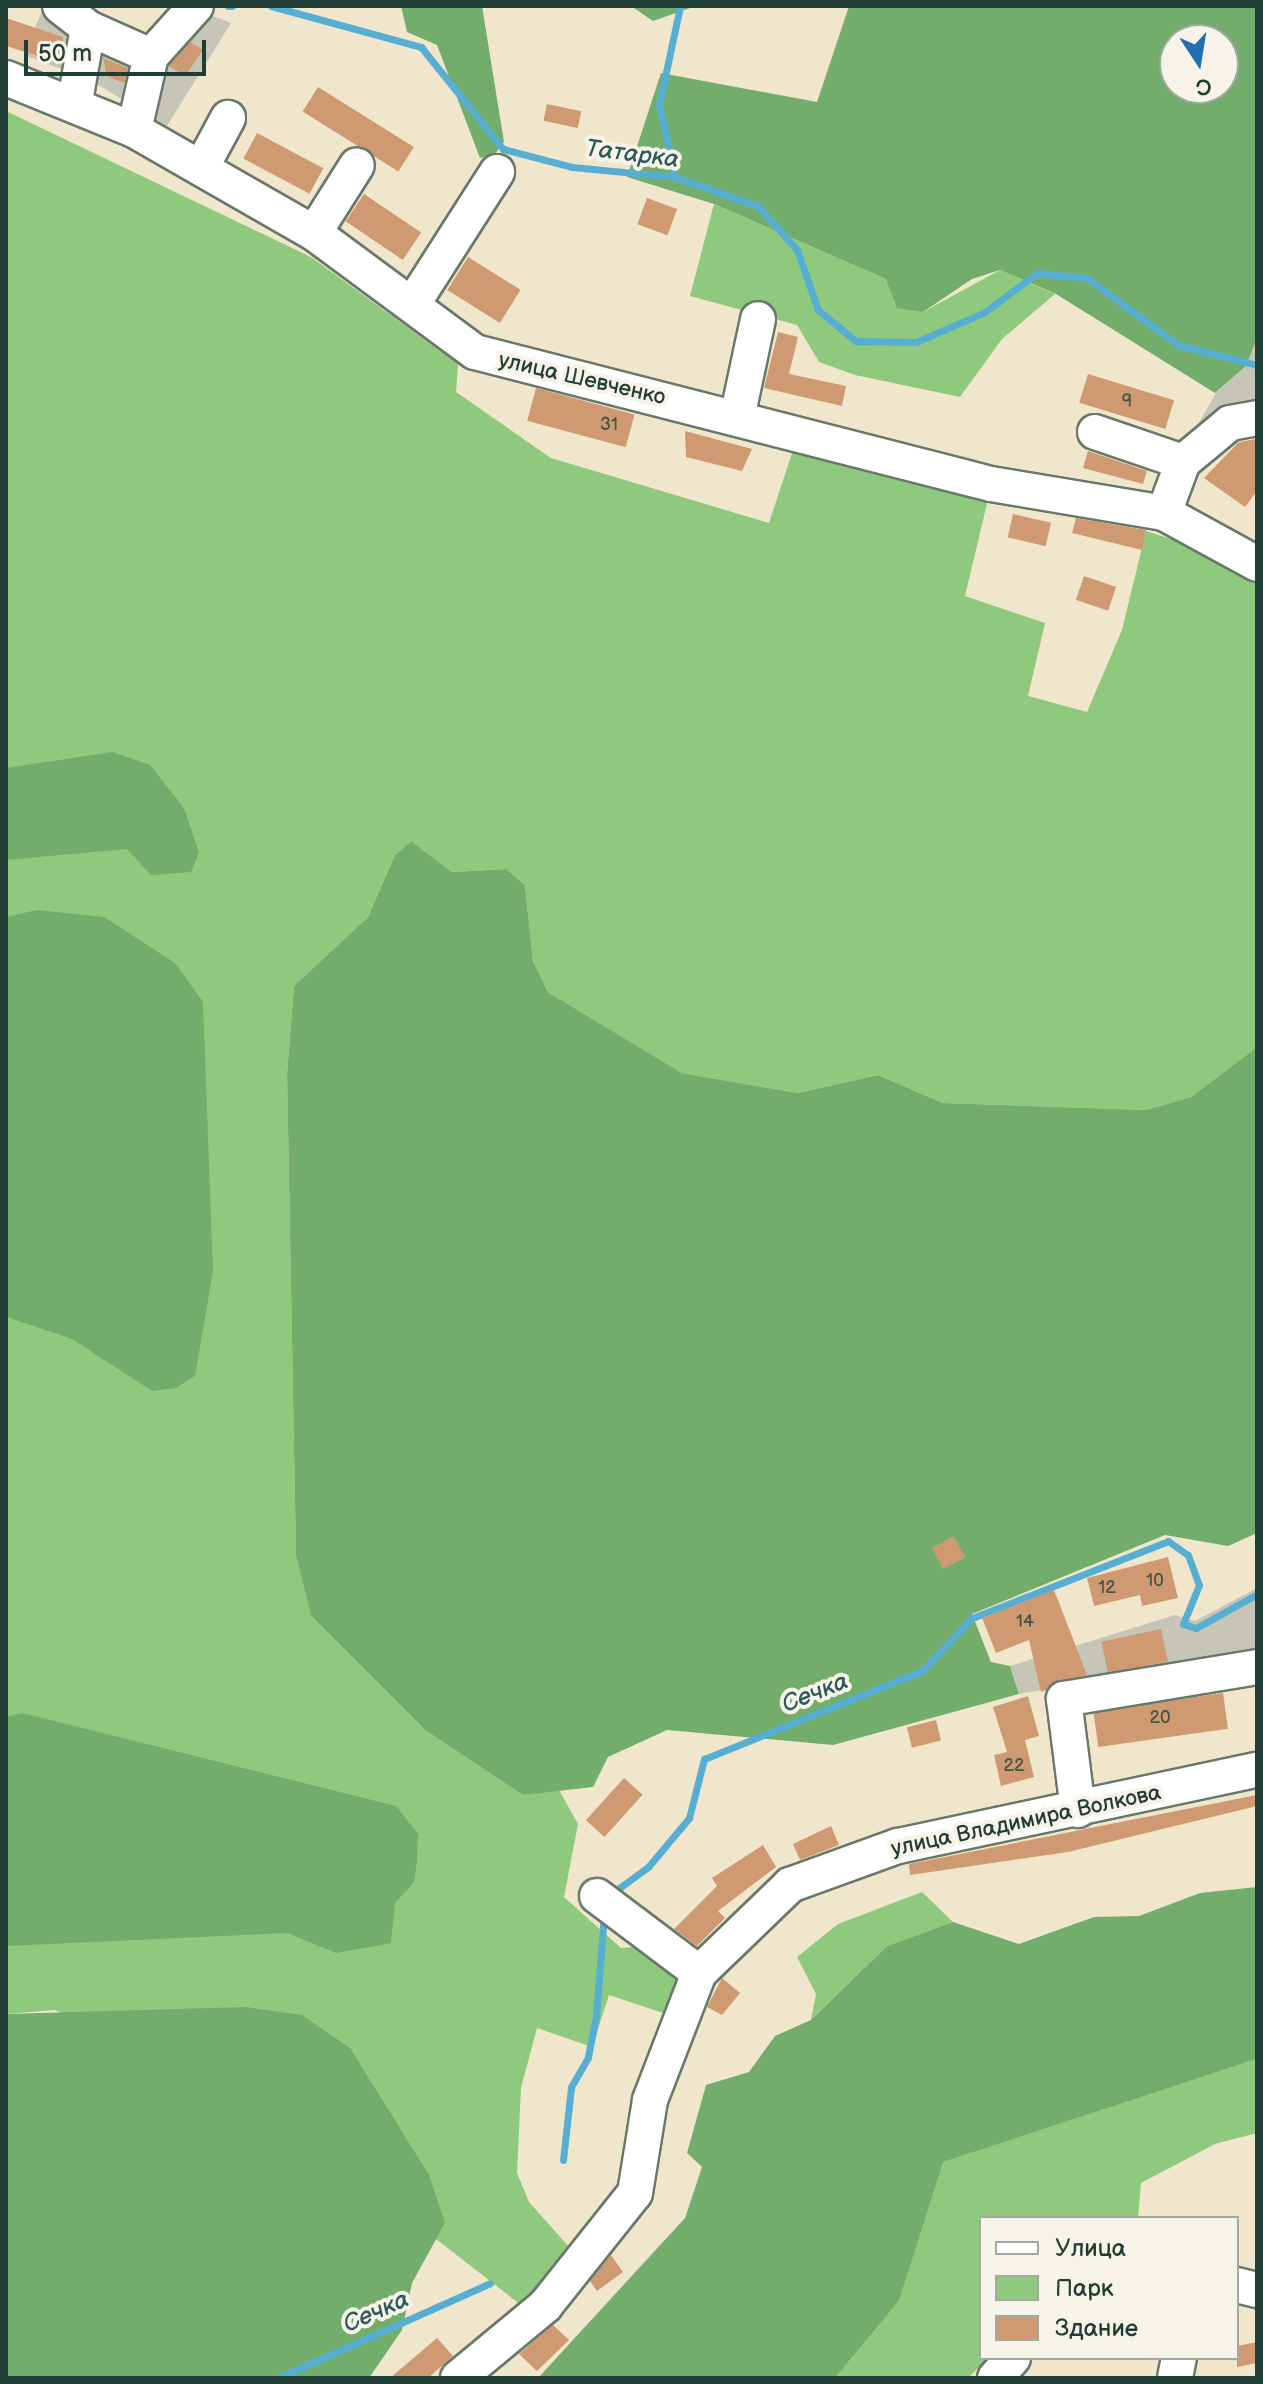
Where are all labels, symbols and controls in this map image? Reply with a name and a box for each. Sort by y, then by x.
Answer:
scale bar [28,24,210,74]
north arrow [1159,24,1239,104]
text: 50 m [38,39,92,68]
text: С [1193,71,1214,101]
water label: Татарка [584,134,680,174]
street label: улица Шевченко [496,347,668,411]
house number: 9 [1122,391,1132,413]
house number: 31 [600,414,618,436]
house number: 10 [1146,1570,1164,1592]
house number: 12 [1098,1577,1116,1599]
house number: 14 [1016,1611,1034,1633]
water label: Сечка [778,1667,852,1719]
house number: 20 [1149,1707,1171,1729]
house number: 22 [1003,1755,1025,1777]
street label: улица Владимира Волкова [889,1779,1163,1863]
legend [979,2216,1239,2360]
text: Улица [1055,2234,1126,2263]
text: Парк [1055,2274,1113,2303]
water label: Сечка [339,2285,413,2339]
text: Здание [1055,2314,1138,2343]

